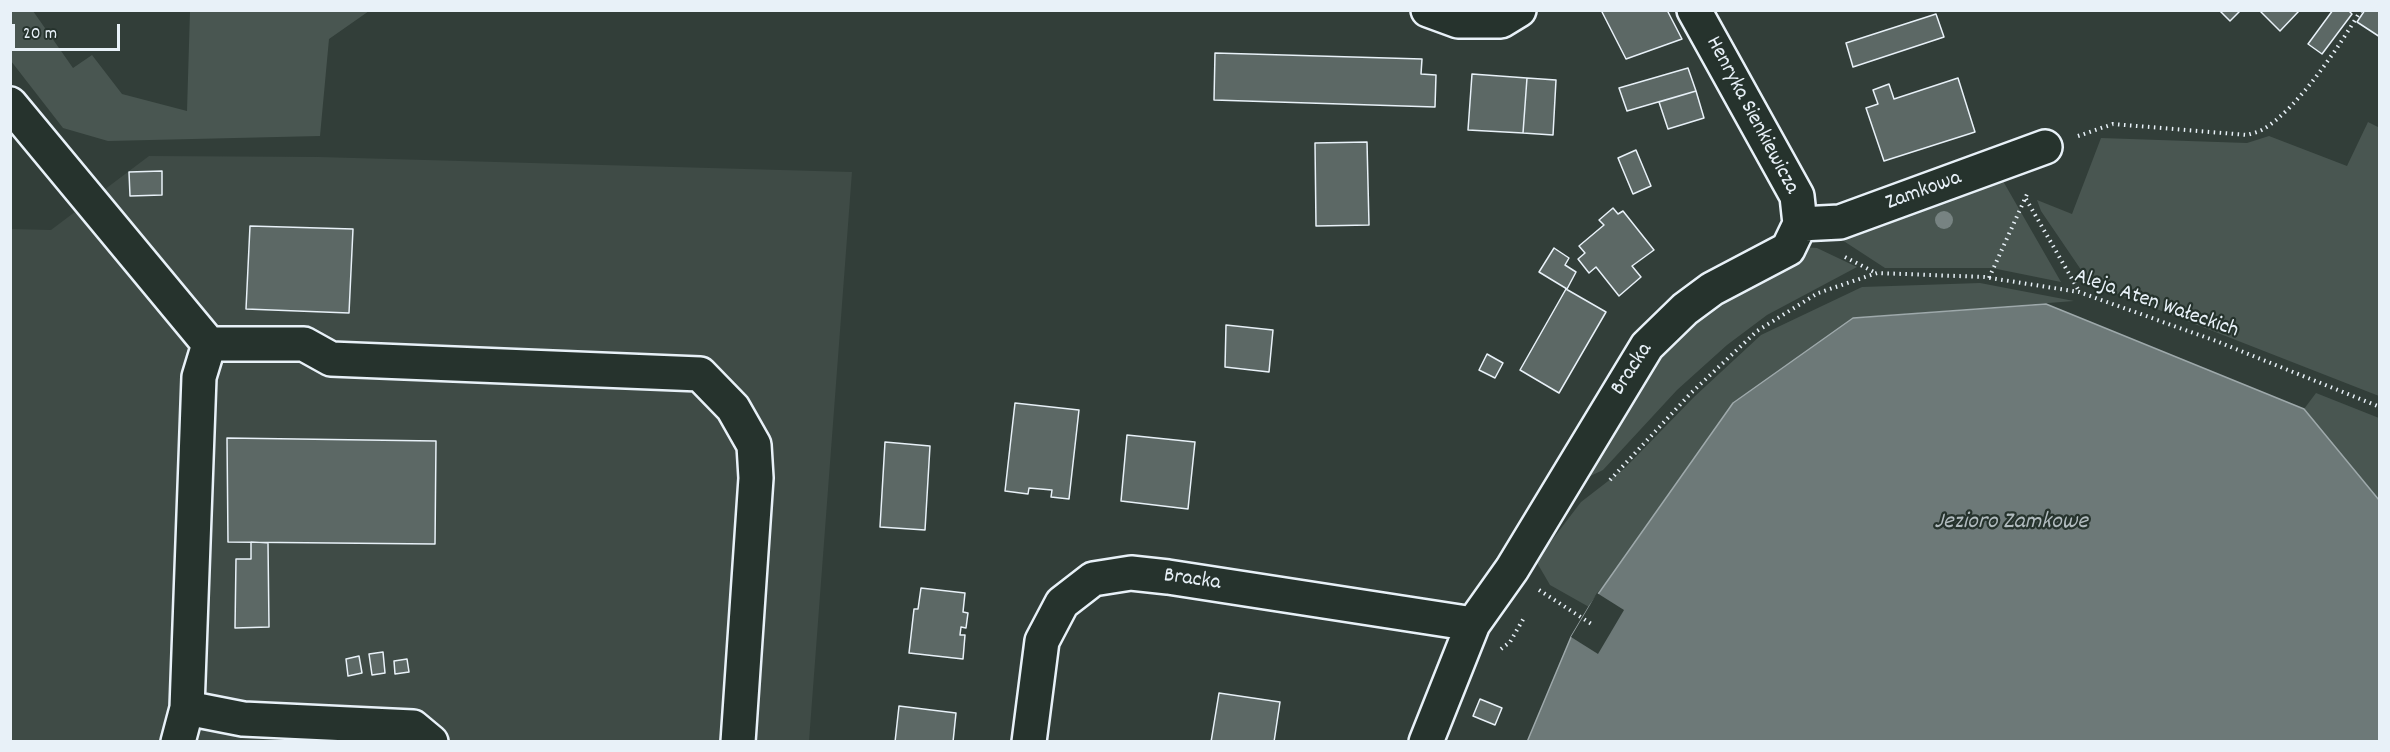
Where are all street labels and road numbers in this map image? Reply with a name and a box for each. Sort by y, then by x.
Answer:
street label: Henryka Sienkiewicza [1698,33,1804,199]
street label: Zamkowa [1883,166,1965,218]
street label: Aleja Aten Wałeckich [2070,265,2242,345]
street label: Bracka [1606,339,1660,401]
street label: Bracka [1162,564,1222,598]

